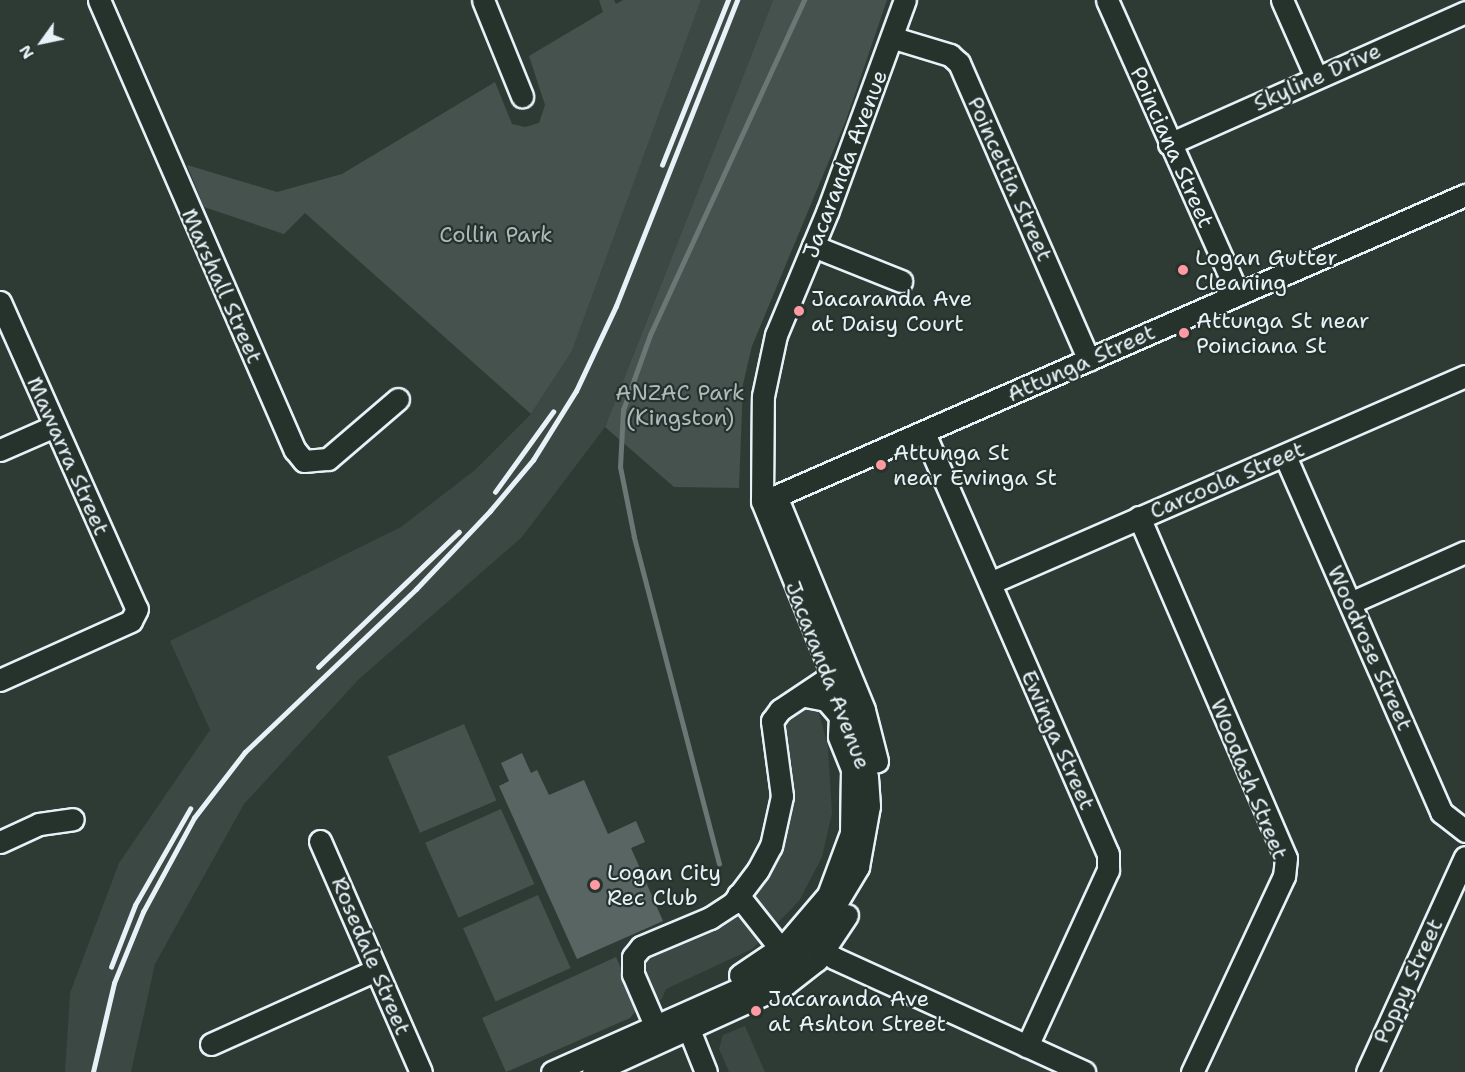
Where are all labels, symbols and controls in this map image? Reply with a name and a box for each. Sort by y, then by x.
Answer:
north arrow [12,12,72,72]
street label: Skyline Drive [1249,37,1385,117]
text: N [14,41,39,63]
street label: Poinciana Street [1125,62,1219,232]
street label: Jacaranda Avenue [797,66,893,262]
street label: Poincettia Street [962,93,1058,265]
street label: Marshall Street [176,204,268,368]
park label: Collin Park [439,222,553,248]
place label: Logan Gutter Cleaning [1195,244,1338,296]
marker: Logan Gutter Cleaning [1176,263,1190,277]
place label: Jacaranda Ave at Daisy Court [811,285,972,336]
marker: Jacaranda Ave at Daisy Court [792,304,806,318]
place label: Attunga St near Poinciana St [1196,307,1369,358]
street label: Attunga Street [1003,319,1159,407]
marker: Attunga St near Poinciana St [1177,326,1191,340]
street label: Mawarra Street [21,373,115,539]
park label: ANZAC Park (Kingston) [615,379,745,430]
street label: Carcoola Street [1146,436,1308,524]
place label: Attunga St near Ewinga St [893,439,1057,490]
marker: Attunga St near Ewinga St [874,458,888,472]
street label: Woodrose Street [1322,561,1418,735]
street label: Jacaranda Avenue [780,577,876,773]
street label: Ewinga Street [1015,666,1101,814]
street label: Woodash Street [1205,695,1293,863]
place label: Logan City Rec Club [607,859,721,910]
street label: Rosedale Street [326,873,416,1039]
marker: Logan City Rec Club [588,878,602,892]
street label: Poppy Street [1368,914,1448,1048]
place label: Jacaranda Ave at Ashton Street [768,985,946,1036]
marker: Jacaranda Ave at Ashton Street [749,1004,763,1018]

